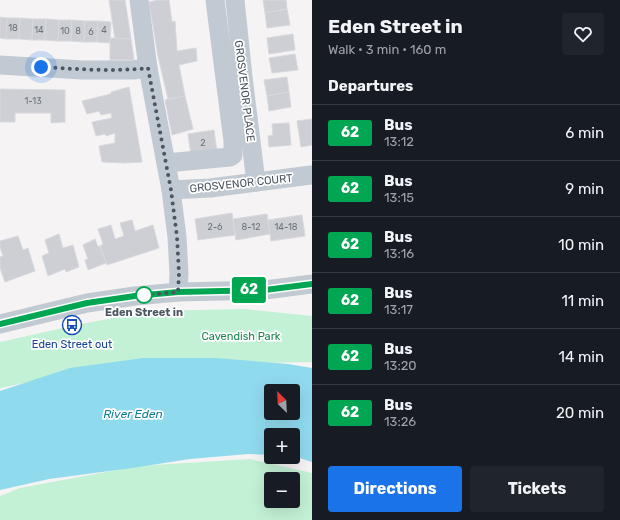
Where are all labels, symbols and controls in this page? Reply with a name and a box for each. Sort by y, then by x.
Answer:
button: heart [562,13,604,55]
text: Eden Street in [328,15,463,38]
house number: 18 [8,23,18,33]
house number: 14 [34,25,44,35]
house number: 4 [101,25,107,35]
house number: 10 [60,26,70,36]
house number: 8 [75,26,81,36]
house number: 6 [88,27,94,37]
street label: GROSVENOR PLACE [232,40,257,143]
text: Walk · 3 min · 160 m [328,42,446,57]
your location [31,57,51,77]
text: Departures [328,77,413,95]
house number: 1-13 [24,96,42,106]
text: Bus [384,116,412,134]
text: 62 [341,124,359,141]
text: 6 min [565,124,604,142]
text: 13:12 [384,134,414,149]
house number: 2 [200,138,206,148]
street label: GROSVENOR COURT [189,172,294,195]
text: Bus [384,172,412,190]
text: 62 [341,180,359,197]
text: 9 min [565,180,604,198]
text: 13:15 [384,190,414,205]
house number: 2-6 [208,222,223,232]
house number: 8-12 [242,222,260,232]
house number: 14-18 [274,222,298,232]
text: Bus [384,228,412,246]
text: 62 [341,236,359,253]
text: 10 min [558,236,604,254]
text: 13:16 [384,246,414,261]
line badge: 62 [231,277,267,303]
text: 62 [240,281,258,298]
text: Bus [384,284,412,302]
marker: Eden Street in [135,286,153,304]
text: 62 [341,292,359,309]
text: 11 min [561,292,604,310]
text: 13:17 [384,302,413,317]
place label: Eden Street in [105,306,183,319]
bus stop icon: Eden Street out [61,314,83,336]
park label: Cavendish Park [201,330,281,343]
place label: Eden Street out [32,338,113,351]
text: Bus [384,340,412,358]
text: 62 [341,348,359,365]
text: 14 min [559,348,604,366]
text: 13:20 [384,358,417,373]
north arrow [264,384,300,420]
map controls [264,384,300,508]
text: Bus [384,396,412,414]
text: 62 [341,404,359,421]
text: 20 min [556,404,604,422]
water label: River Eden [103,407,163,421]
text: 13:26 [384,414,416,429]
button: + [264,428,300,464]
button: Directions [328,466,462,512]
button: Tickets [470,466,604,512]
button: − [264,472,300,508]

